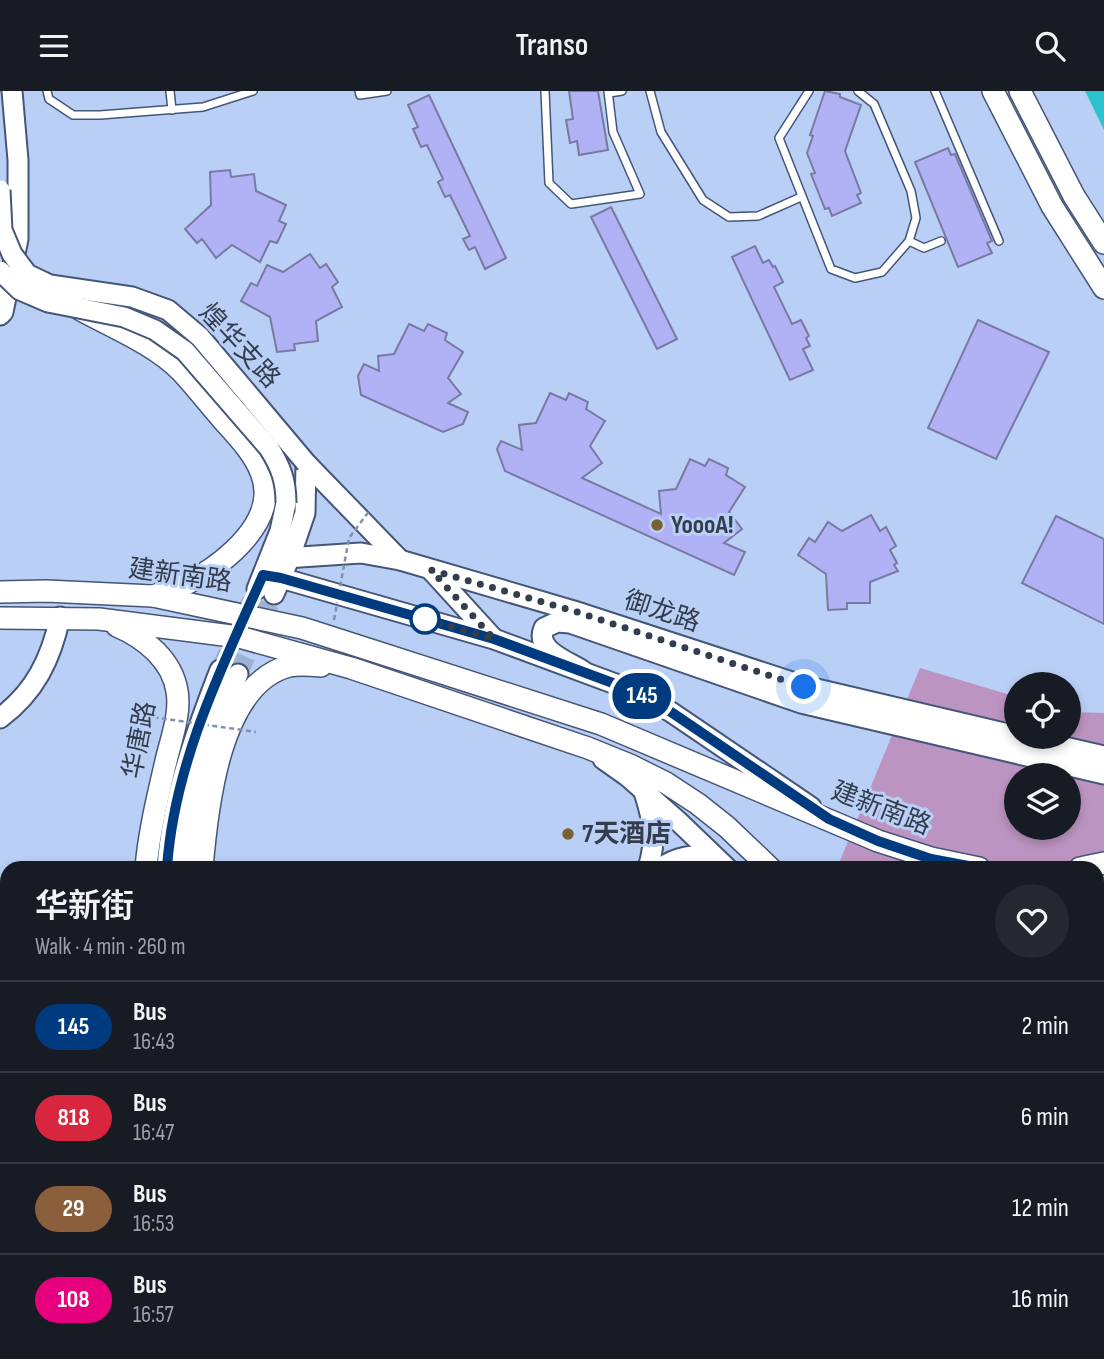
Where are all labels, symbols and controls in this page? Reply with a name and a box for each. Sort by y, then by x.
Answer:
text: Transo [515,26,589,65]
icon: menu [35,27,73,65]
icon: search [1031,27,1069,65]
street label: 煌华支路 [192,297,286,395]
place label: YoooA! [671,510,734,541]
marker: YoooA! [649,517,665,533]
street label: 建新南路 [126,553,234,599]
street label: 御龙路 [620,585,704,639]
unlabelled marker [410,604,440,634]
your location [786,669,821,704]
map controls [1004,672,1081,840]
button: locate [1004,672,1081,749]
line badge: 145 [602,673,682,719]
text: 145 [626,681,658,710]
street label: 华唐路 [117,699,163,781]
button: layers [1004,763,1081,840]
street label: 建新南路 [827,776,935,842]
place label: 7天酒店 [582,819,671,850]
marker: 7天酒店 [560,826,576,842]
button: heart [995,884,1069,958]
text: 华新街 [35,887,134,927]
text: Walk · 4 min · 260 m [35,933,185,961]
text: Bus [133,997,167,1028]
text: 2 min [1021,1011,1069,1042]
text: 145 [58,1012,89,1041]
text: 16:43 [133,1028,175,1056]
text: Bus [133,1088,167,1119]
text: 6 min [1021,1102,1069,1133]
text: 818 [57,1103,90,1132]
text: 16:47 [133,1119,174,1147]
text: Bus [133,1179,167,1210]
text: 12 min [1012,1193,1069,1224]
text: 29 [63,1194,84,1223]
text: 16:53 [133,1210,174,1238]
text: Bus [133,1270,167,1301]
text: 16 min [1012,1284,1069,1315]
text: 108 [57,1285,90,1314]
text: 16:57 [133,1301,174,1329]

